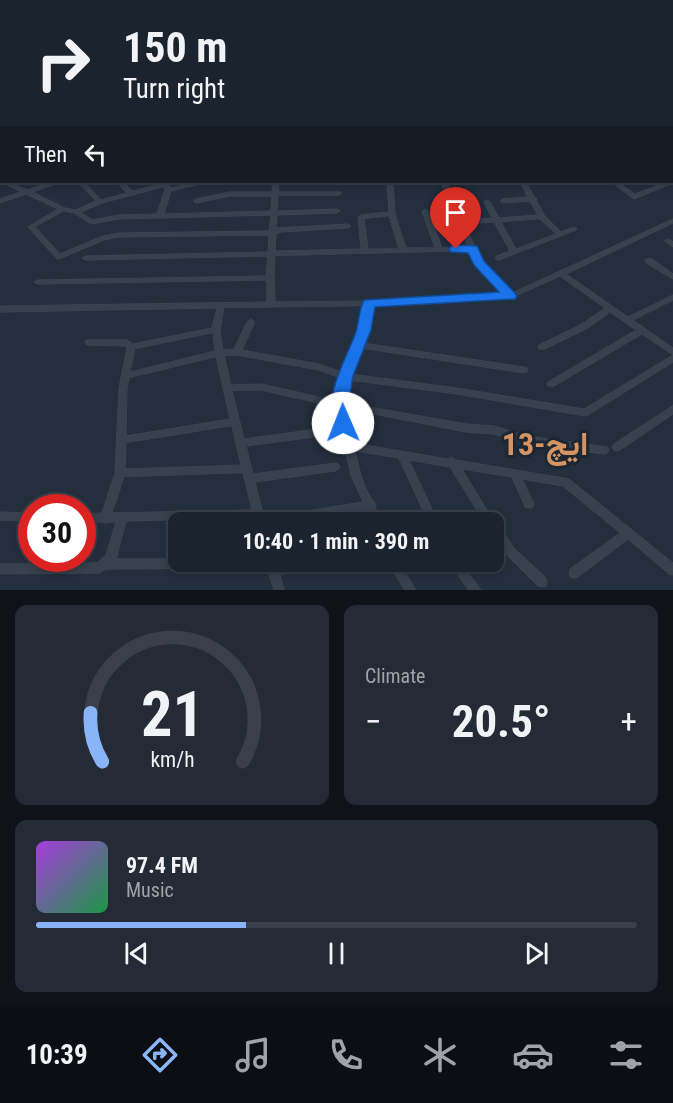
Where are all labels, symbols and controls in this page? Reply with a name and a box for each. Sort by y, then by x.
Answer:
text: 150 m [123,23,228,72]
icon: right [24,24,102,102]
text: Turn right [123,73,225,105]
icon: left [79,138,112,171]
text: Then [24,142,67,167]
pin [430,187,481,249]
icon: arrive [439,196,472,229]
position arrow [311,391,375,455]
district label: ایچ-13 [502,425,588,466]
speed limit sign: 30 [18,494,96,572]
text: 10:40 · 1 min · 390 m [243,529,429,554]
text: Climate [365,664,425,688]
text: 21 [140,678,204,751]
text: 20.5° [452,695,550,748]
text: − [365,702,382,741]
text: + [621,702,637,741]
text: km/h [150,747,194,772]
text: 97.4 FM [126,853,198,878]
text: Music [126,878,174,902]
icon: previous [120,937,153,970]
icon: pause [320,937,353,970]
icon: next [520,937,553,970]
icon: directions [139,1034,181,1076]
icon: music [232,1034,274,1076]
icon: phone [325,1034,367,1076]
icon: climate [419,1034,461,1076]
icon: car [512,1034,554,1076]
icon: filters [605,1034,647,1076]
text: 10:39 [26,1039,88,1071]

